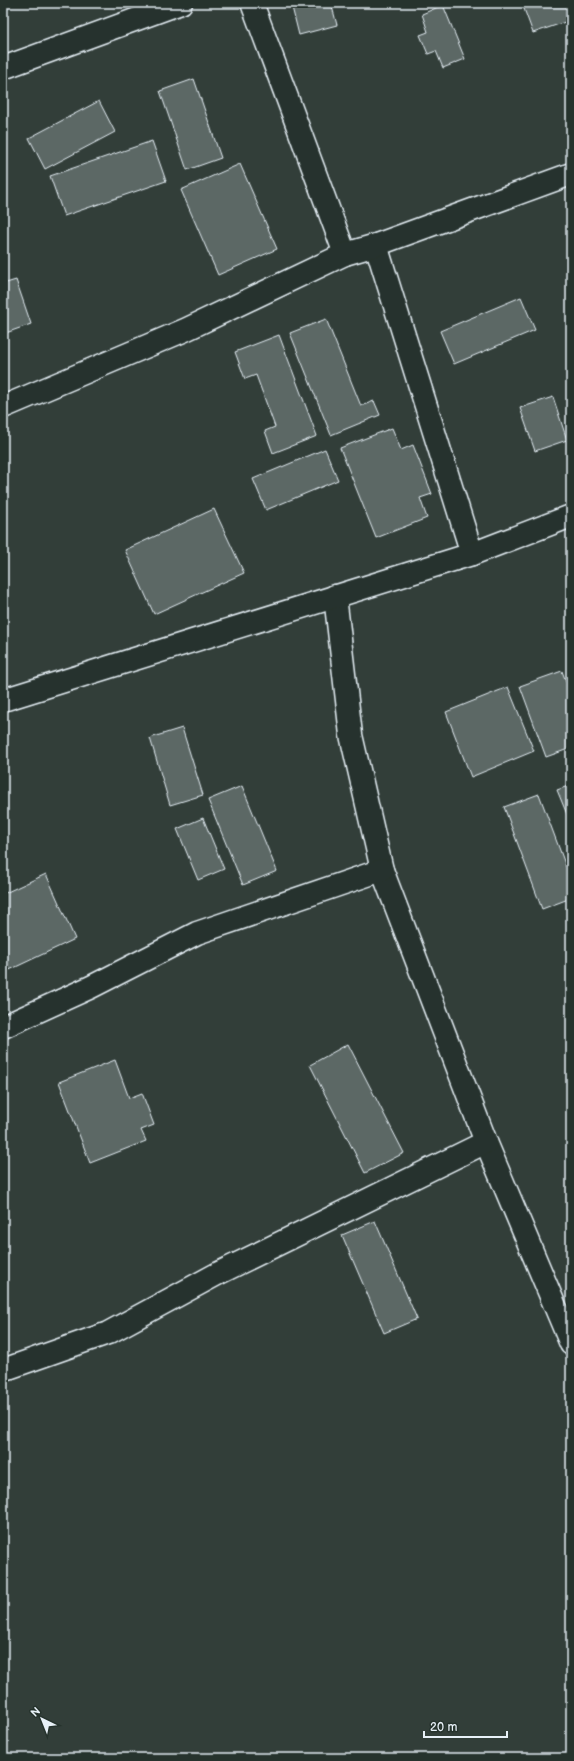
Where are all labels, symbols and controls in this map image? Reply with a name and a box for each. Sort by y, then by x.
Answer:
north arrow [22,1699,62,1739]
text: N [28,1704,43,1720]
scale bar [424,1713,507,1739]
text: 20 m [430,1720,457,1735]

